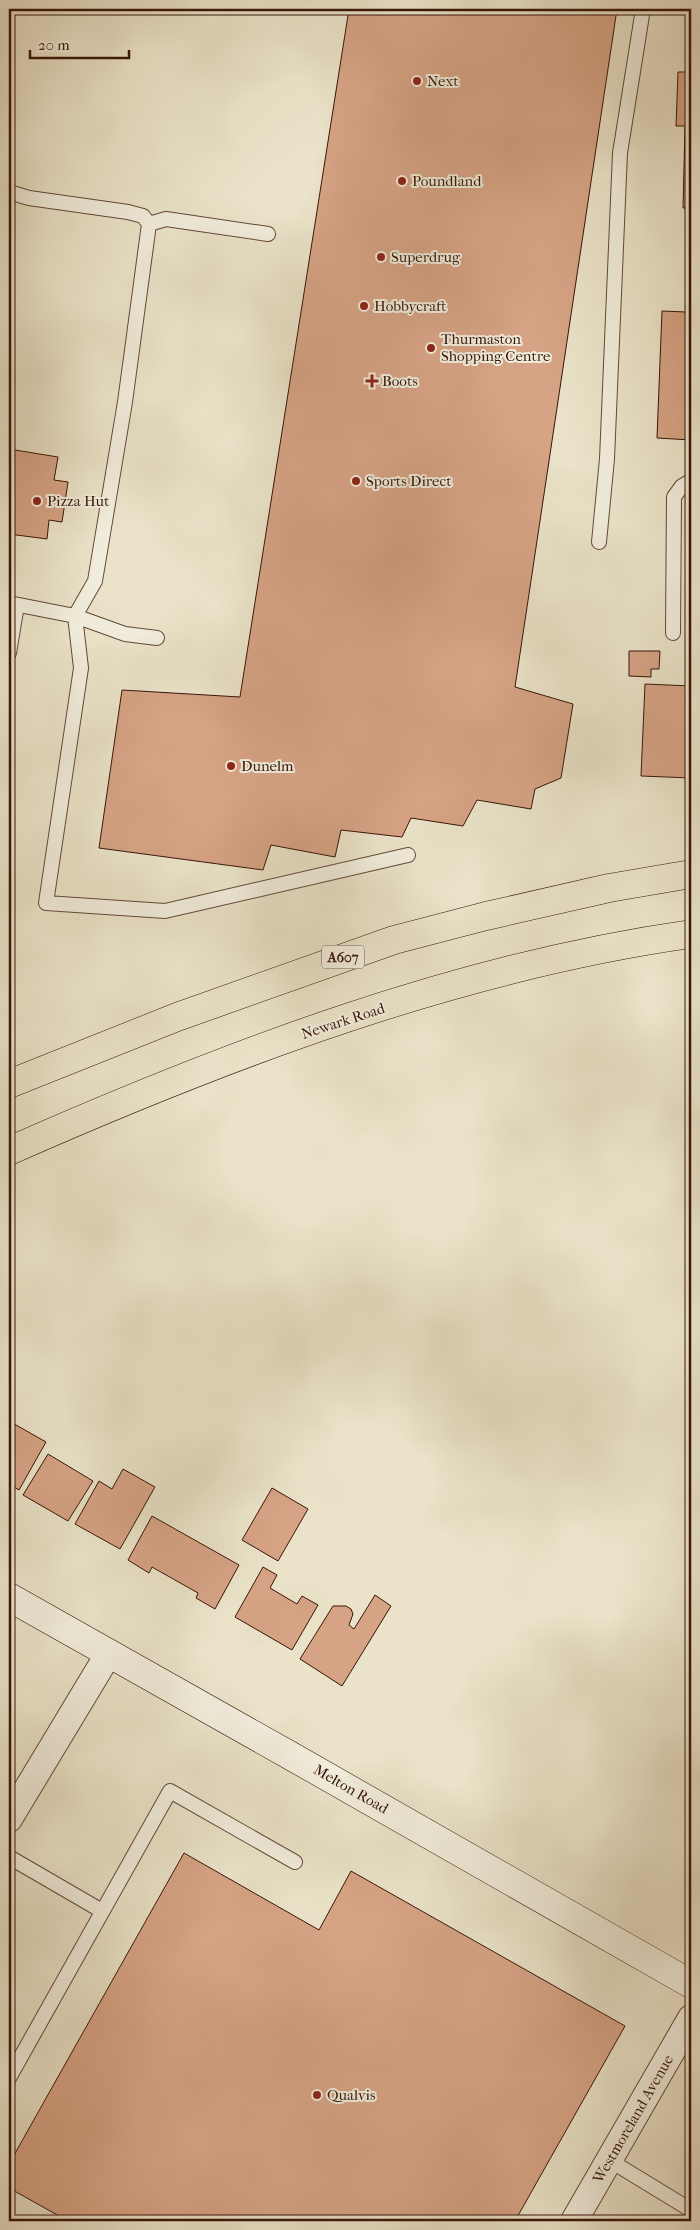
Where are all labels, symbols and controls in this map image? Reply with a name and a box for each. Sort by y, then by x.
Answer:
scale bar [30,28,129,60]
text: 20 m [38,36,70,54]
place label: Next [427,72,459,90]
marker: Next [411,75,423,87]
place label: Poundland [412,172,482,190]
marker: Poundland [396,175,408,187]
place label: Superdrug [391,248,461,266]
marker: Superdrug [375,251,387,263]
place label: Hobbycraft [374,297,447,315]
marker: Hobbycraft [358,300,370,312]
place label: Thurmaston Shopping Centre [441,330,551,365]
marker: Thurmaston Shopping Centre [425,342,437,354]
place label: Boots [382,372,418,390]
marker: Boots [366,375,378,387]
place label: Sports Direct [366,472,452,490]
marker: Sports Direct [350,475,362,487]
place label: Pizza Hut [47,492,110,510]
marker: Pizza Hut [31,495,43,507]
place label: Dunelm [241,757,294,775]
marker: Dunelm [225,760,237,772]
road number: A607 [322,946,364,969]
street label: Newark Road [299,999,388,1043]
street label: Melton Road [310,1760,392,1818]
street label: Westmoreland Avenue [588,2051,677,2187]
place label: Qualvis [327,2086,376,2104]
marker: Qualvis [311,2089,323,2101]

